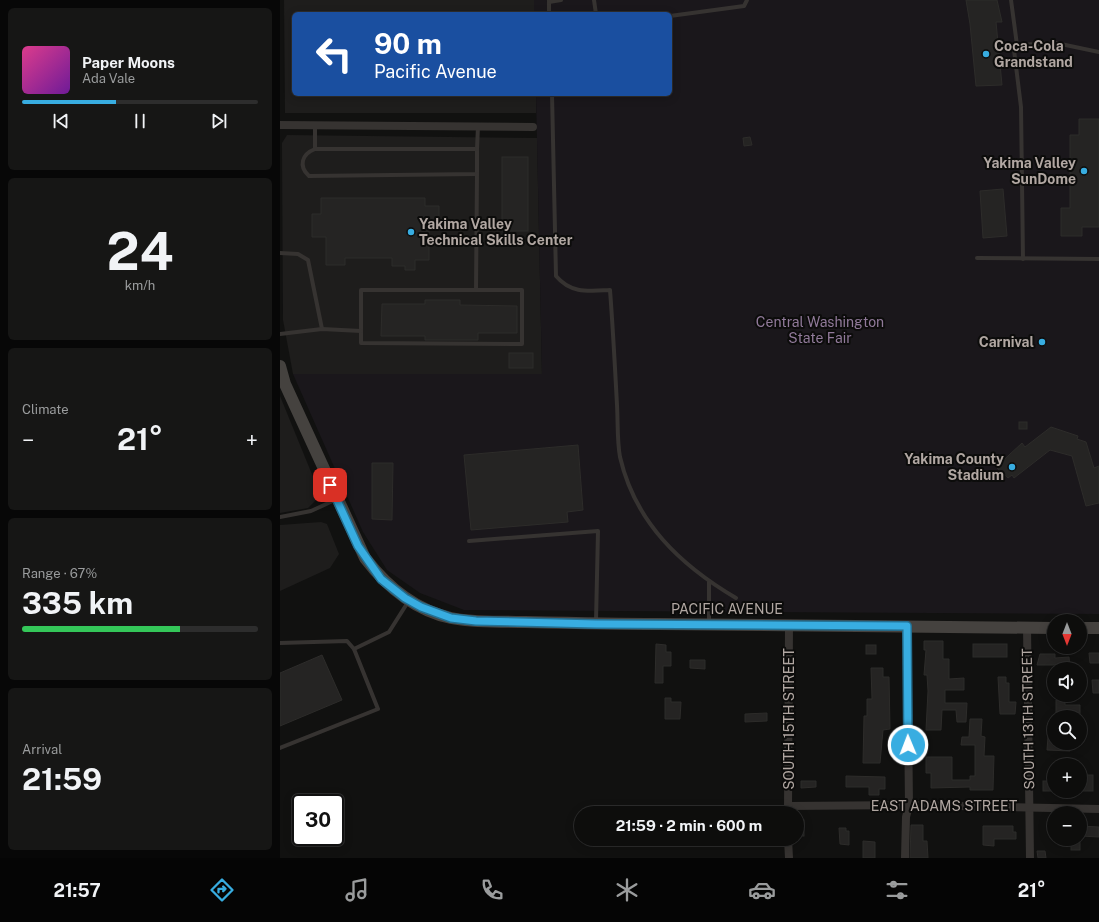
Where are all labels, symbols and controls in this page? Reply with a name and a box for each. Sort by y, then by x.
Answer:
text: 90 m [374,27,442,60]
icon: left [308,28,360,80]
place label: Coca-Cola Grandstand [994,38,1073,70]
marker: Coca-Cola Grandstand [981,49,991,59]
text: Paper Moons [82,54,175,71]
text: Pacific Avenue [374,61,497,82]
text: Ada Vale [82,71,135,86]
icon: previous [50,110,72,132]
icon: pause [129,110,151,132]
icon: next [208,110,230,132]
place label: Yakima Valley SunDome [983,155,1076,187]
marker: Yakima Valley SunDome [1079,166,1089,176]
place label: Yakima Valley Technical Skills Center [419,216,573,248]
text: 24 [106,221,174,282]
marker: Yakima Valley Technical Skills Center [406,227,416,237]
text: km/h [125,278,155,293]
park label: Central Washington State Fair [756,314,884,346]
place label: Carnival [979,334,1034,350]
marker: Carnival [1037,337,1047,347]
text: Climate [22,402,69,417]
text: 21° [117,421,163,457]
text: − [22,427,34,453]
text: + [246,427,258,453]
place label: Yakima County Stadium [904,451,1004,483]
marker: Yakima County Stadium [1007,462,1017,472]
pin [313,468,347,502]
icon: arrive [319,474,341,496]
text: Range · 67% [22,566,97,581]
text: 335 km [22,585,133,621]
street label: PACIFIC AVENUE [671,601,783,617]
north arrow [1047,614,1087,654]
map controls [1047,614,1087,846]
street label: SOUTH 15TH STREET [781,648,797,790]
street label: SOUTH 13TH STREET [1019,648,1037,790]
button: sound [1047,662,1087,702]
button: search [1047,710,1087,750]
position arrow [887,724,929,766]
text: Arrival [22,742,62,757]
button: + [1047,758,1087,798]
text: 21:59 [22,761,102,797]
speed limit sign: 30 [292,794,344,846]
street label: EAST ADAMS STREET [871,798,1017,814]
button: − [1047,806,1087,846]
text: 21:59 · 2 min · 600 m [616,817,762,834]
icon: directions [208,876,236,904]
icon: music [343,876,371,904]
icon: phone [478,876,506,904]
icon: climate [613,876,641,904]
icon: car [748,876,776,904]
icon: filters [883,876,911,904]
text: 21:57 [53,880,101,901]
text: 21° [1018,880,1045,901]

